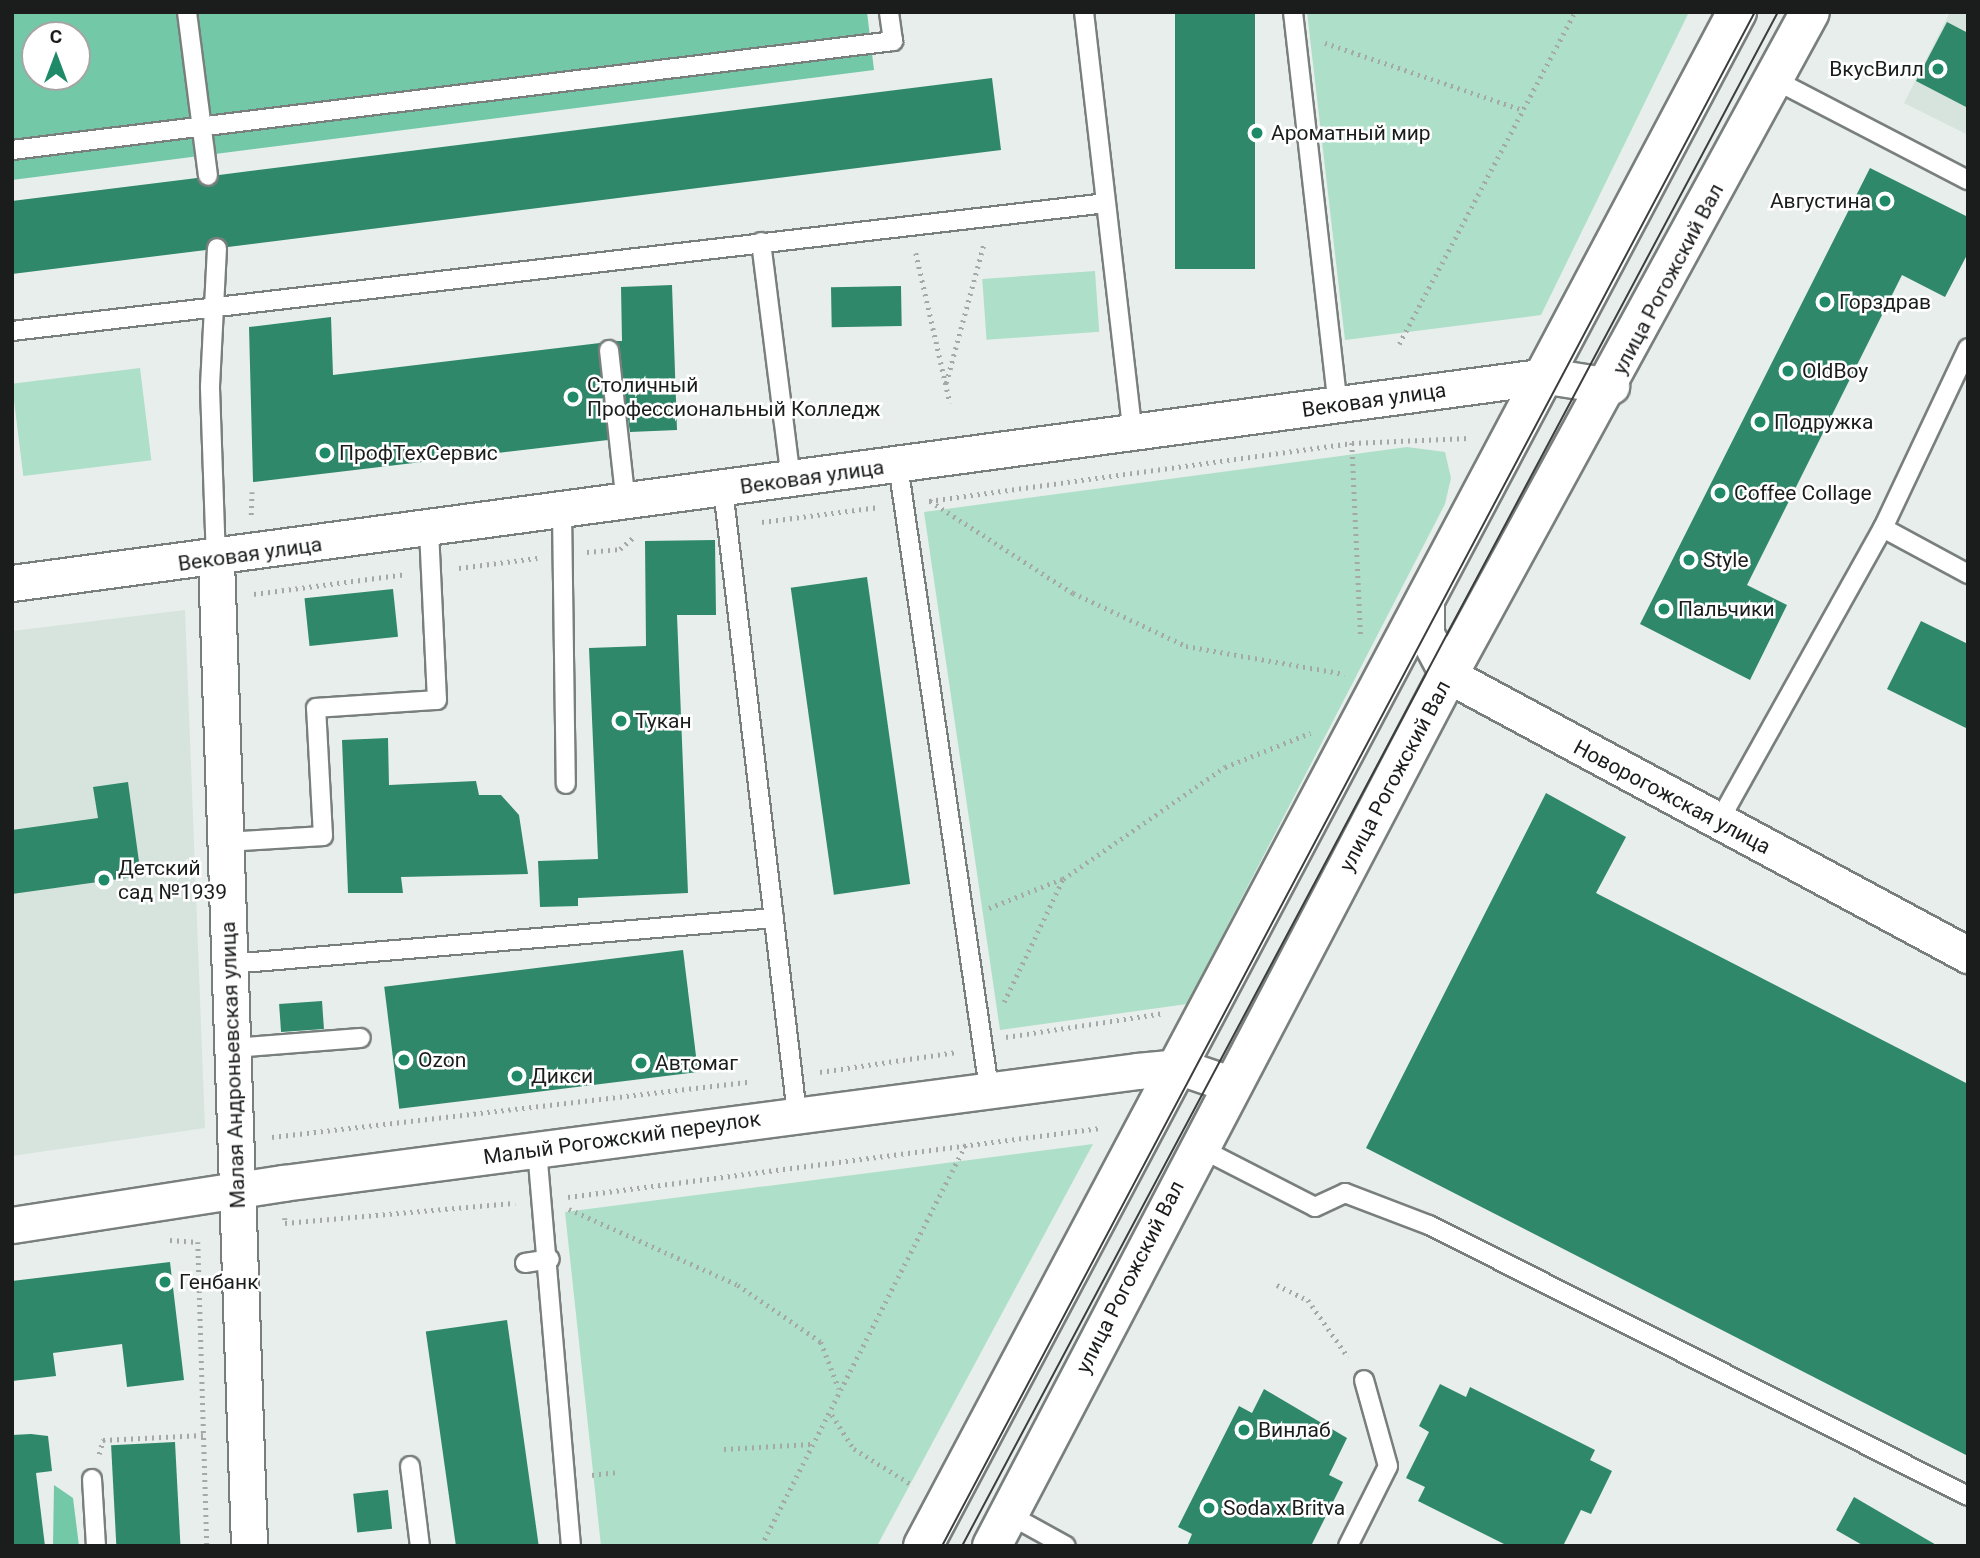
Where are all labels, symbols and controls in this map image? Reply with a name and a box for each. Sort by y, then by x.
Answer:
north arrow [21,21,91,91]
text: С [50,25,62,48]
place label: ВкусВилл [1829,56,1924,82]
marker: ВкусВилл [1930,61,1946,77]
place label: Ароматный мир [1271,120,1431,146]
marker: Ароматный мир [1249,125,1265,141]
street label: улица Рогожский Вал [1607,179,1729,379]
place label: Августина [1770,188,1871,214]
marker: Августина [1877,193,1893,209]
place label: Горздрав [1839,289,1931,315]
marker: Горздрав [1817,294,1833,310]
place label: OldBoy [1802,358,1868,384]
marker: OldBoy [1780,363,1796,379]
place label: Столичный Профессиональный Колледж [587,372,880,422]
street label: Вековая улица [1300,377,1448,423]
marker: Столичный Профессиональный Колледж [565,389,581,405]
place label: Подружка [1774,409,1873,435]
marker: Подружка [1752,414,1768,430]
place label: ПрофТехСервис [339,440,498,466]
marker: ПрофТехСервис [317,445,333,461]
street label: Вековая улица [738,454,886,500]
place label: Coffee Collage [1734,480,1872,506]
marker: Coffee Collage [1712,485,1728,501]
street label: Вековая улица [176,531,324,577]
place label: Style [1703,547,1749,573]
marker: Style [1681,552,1697,568]
place label: Пальчики [1678,596,1775,622]
marker: Пальчики [1656,601,1672,617]
street label: улица Рогожский Вал [1334,676,1456,876]
place label: Тукан [635,708,692,734]
marker: Тукан [613,713,629,729]
street label: Новорогожская улица [1569,734,1775,860]
place label: Детский сад №1939 [118,855,227,905]
marker: Детский сад №1939 [96,872,112,888]
street label: Малая Андроньевская улица [215,921,251,1209]
place label: Ozon [418,1047,466,1073]
place label: Автомаг [655,1050,738,1076]
marker: Ozon [396,1052,412,1068]
marker: Автомаг [633,1055,649,1071]
place label: Дикси [531,1063,593,1089]
marker: Дикси [509,1068,525,1084]
street label: Малый Рогожский переулок [482,1106,762,1170]
street label: улица Рогожский Вал [1071,1177,1189,1377]
place label: Генбанк [179,1269,258,1295]
marker: Генбанк [157,1274,173,1290]
place label: Винлаб [1258,1417,1330,1443]
marker: Винлаб [1236,1422,1252,1438]
place label: Soda x Britva [1223,1495,1345,1521]
marker: Soda x Britva [1201,1500,1217,1516]

